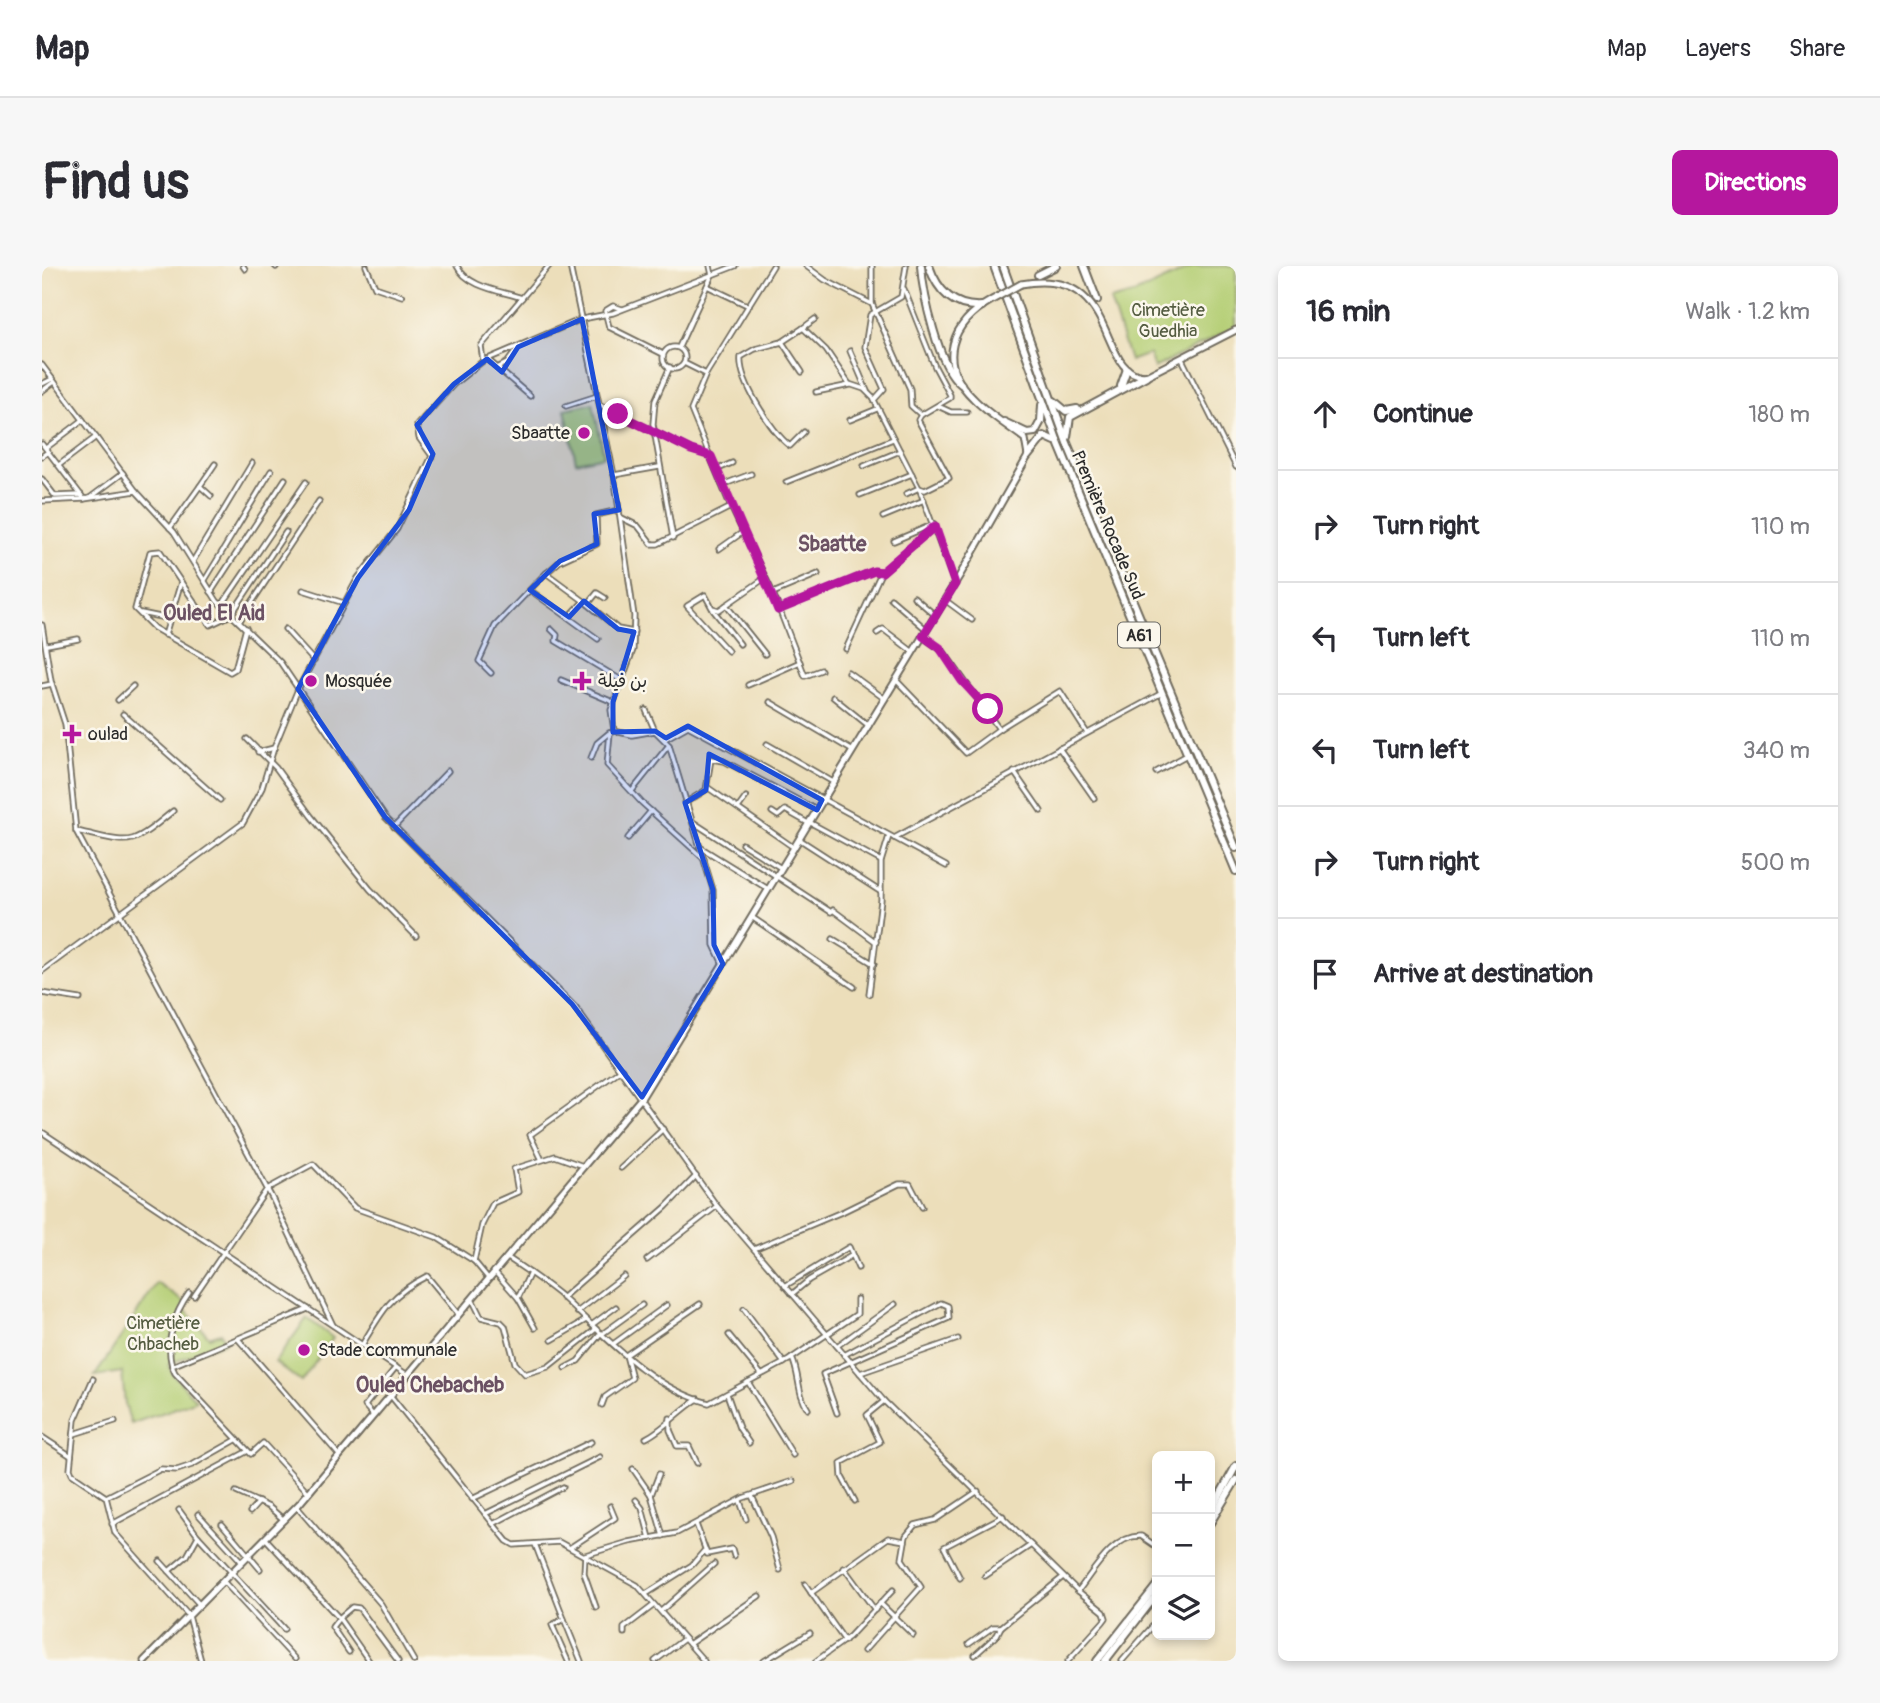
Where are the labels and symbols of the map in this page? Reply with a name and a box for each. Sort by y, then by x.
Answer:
park label: Cimetière Guedhia [1131,299,1205,343]
route end [602,398,633,429]
place label: Sbaatte [511,422,570,445]
marker: Sbaatte [576,425,592,441]
street label: Première Rocade Sud [1066,447,1149,603]
district label: Sbaatte [798,531,867,558]
district label: Ouled El Aid [163,600,265,627]
road number: A61 [1118,622,1160,648]
place label: Mosquée [325,670,392,693]
place label: بن فيلة [598,670,647,693]
marker: بن فيلة [572,671,592,691]
marker: Mosquée [303,673,319,689]
route start [972,693,1003,724]
place label: oulad [88,723,128,746]
marker: oulad [62,724,82,744]
park label: Cimetière Chbacheb [126,1312,200,1356]
place label: Stade communale [318,1339,457,1362]
marker: Stade communale [296,1342,312,1358]
district label: Ouled Chebacheb [356,1372,504,1399]

